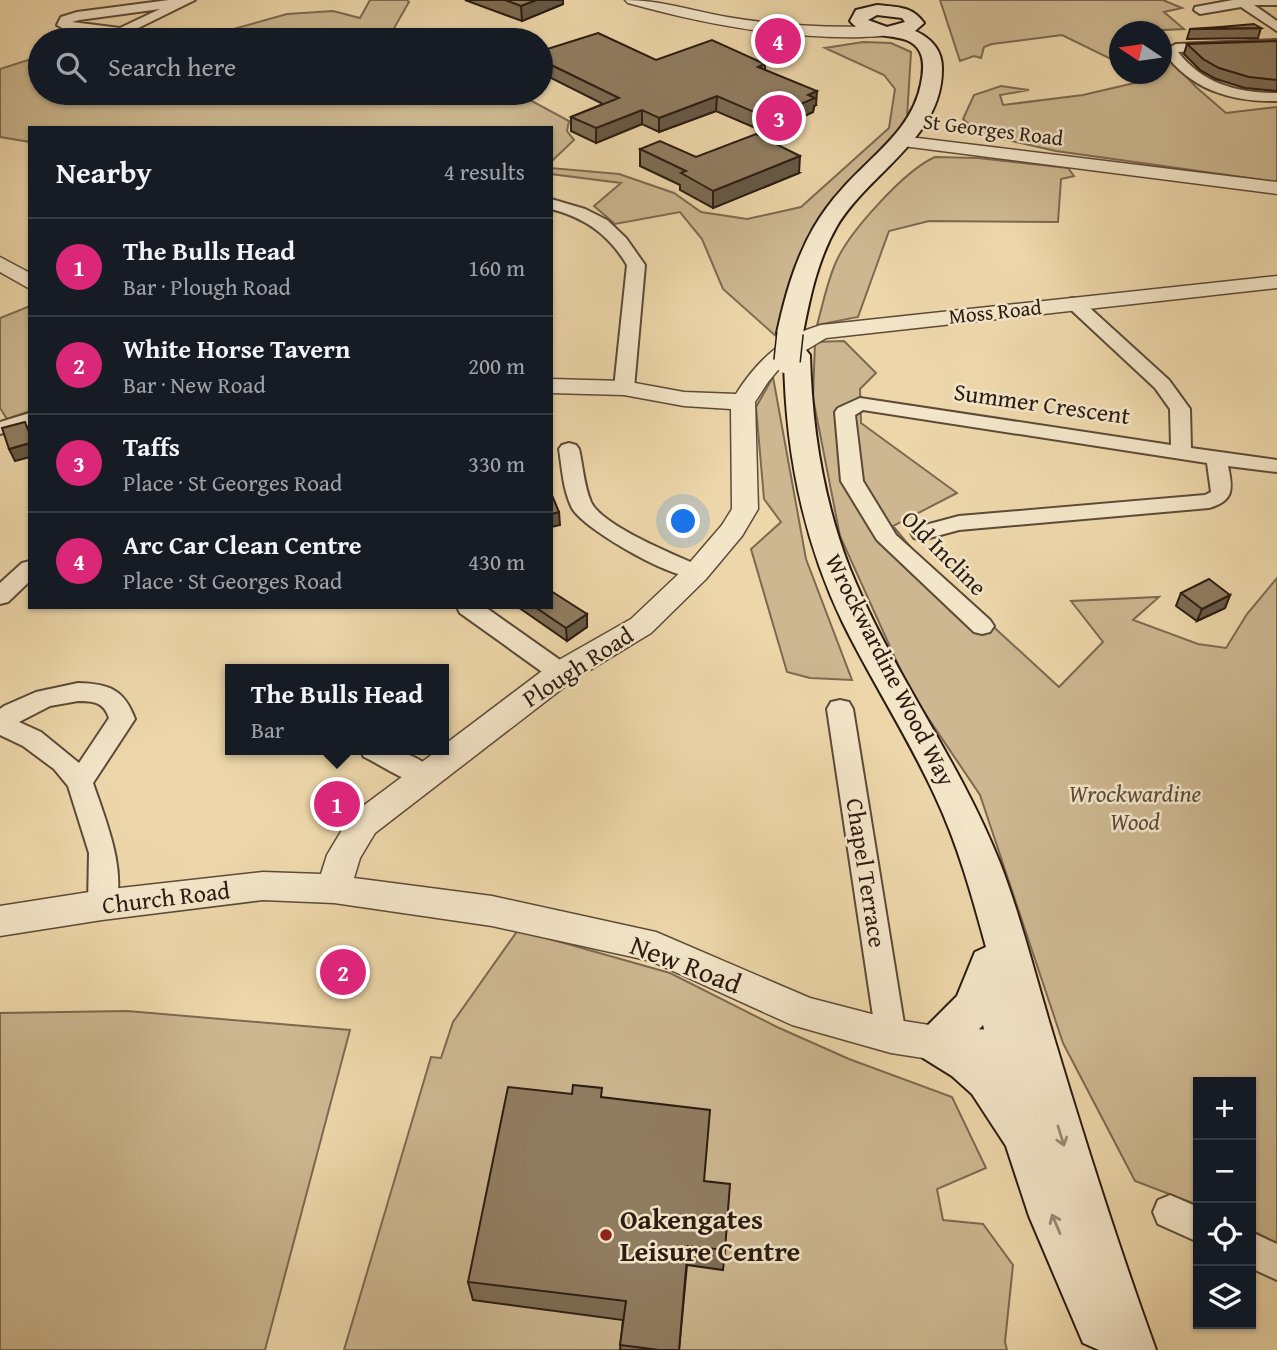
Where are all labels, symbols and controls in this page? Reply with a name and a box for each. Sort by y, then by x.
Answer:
pin: 4 [755,15,801,67]
north arrow [1109,21,1172,84]
search box [28,28,553,105]
text: Search here [108,47,236,86]
icon: search [52,48,90,86]
pin: 3 [756,92,802,144]
street label: St Georges Road [921,106,1066,154]
text: Nearby [56,150,152,194]
text: 4 results [444,155,525,188]
text: The Bulls Head [123,231,295,270]
text: 1 [73,251,85,284]
text: 160 m [468,251,525,284]
text: Bar · Plough Road [123,270,291,303]
street label: Moss Road [947,291,1044,332]
text: White Horse Tavern [123,329,350,368]
text: 2 [73,349,85,382]
text: 200 m [468,349,525,382]
text: Bar · New Road [123,368,266,401]
street label: Summer Crescent [952,374,1133,433]
text: Taffs [123,427,180,466]
text: 3 [73,447,85,480]
text: 330 m [468,447,525,480]
text: Place · St Georges Road [123,466,342,499]
street label: Old Incline [894,502,995,603]
your location [666,504,700,538]
text: Arc Car Clean Centre [123,525,362,564]
text: 4 [73,545,85,578]
text: 430 m [468,545,525,578]
street label: Wrockwardine Wood Way [817,547,964,792]
text: Place · St Georges Road [123,564,342,597]
street label: Plough Road [515,618,640,716]
popup [225,664,449,755]
text: The Bulls Head [251,674,423,713]
text: Bar [251,713,284,746]
park label: Wrockwardine Wood [1069,776,1202,839]
pin: 1 [314,778,360,830]
street label: Chapel Terrace [837,796,896,950]
street label: Church Road [100,872,232,923]
street label: New Road [625,924,748,1003]
pin: 2 [320,946,366,998]
map controls [1193,1077,1256,1329]
button: + [1193,1077,1256,1140]
one-way arrow [1055,1125,1068,1147]
button: − [1193,1140,1256,1203]
place label: Oakengates Leisure Centre [620,1198,800,1271]
button: locate [1193,1203,1256,1266]
one-way arrow [1049,1214,1062,1235]
marker: Oakengates Leisure Centre [598,1227,614,1243]
button: layers [1193,1266,1256,1329]

